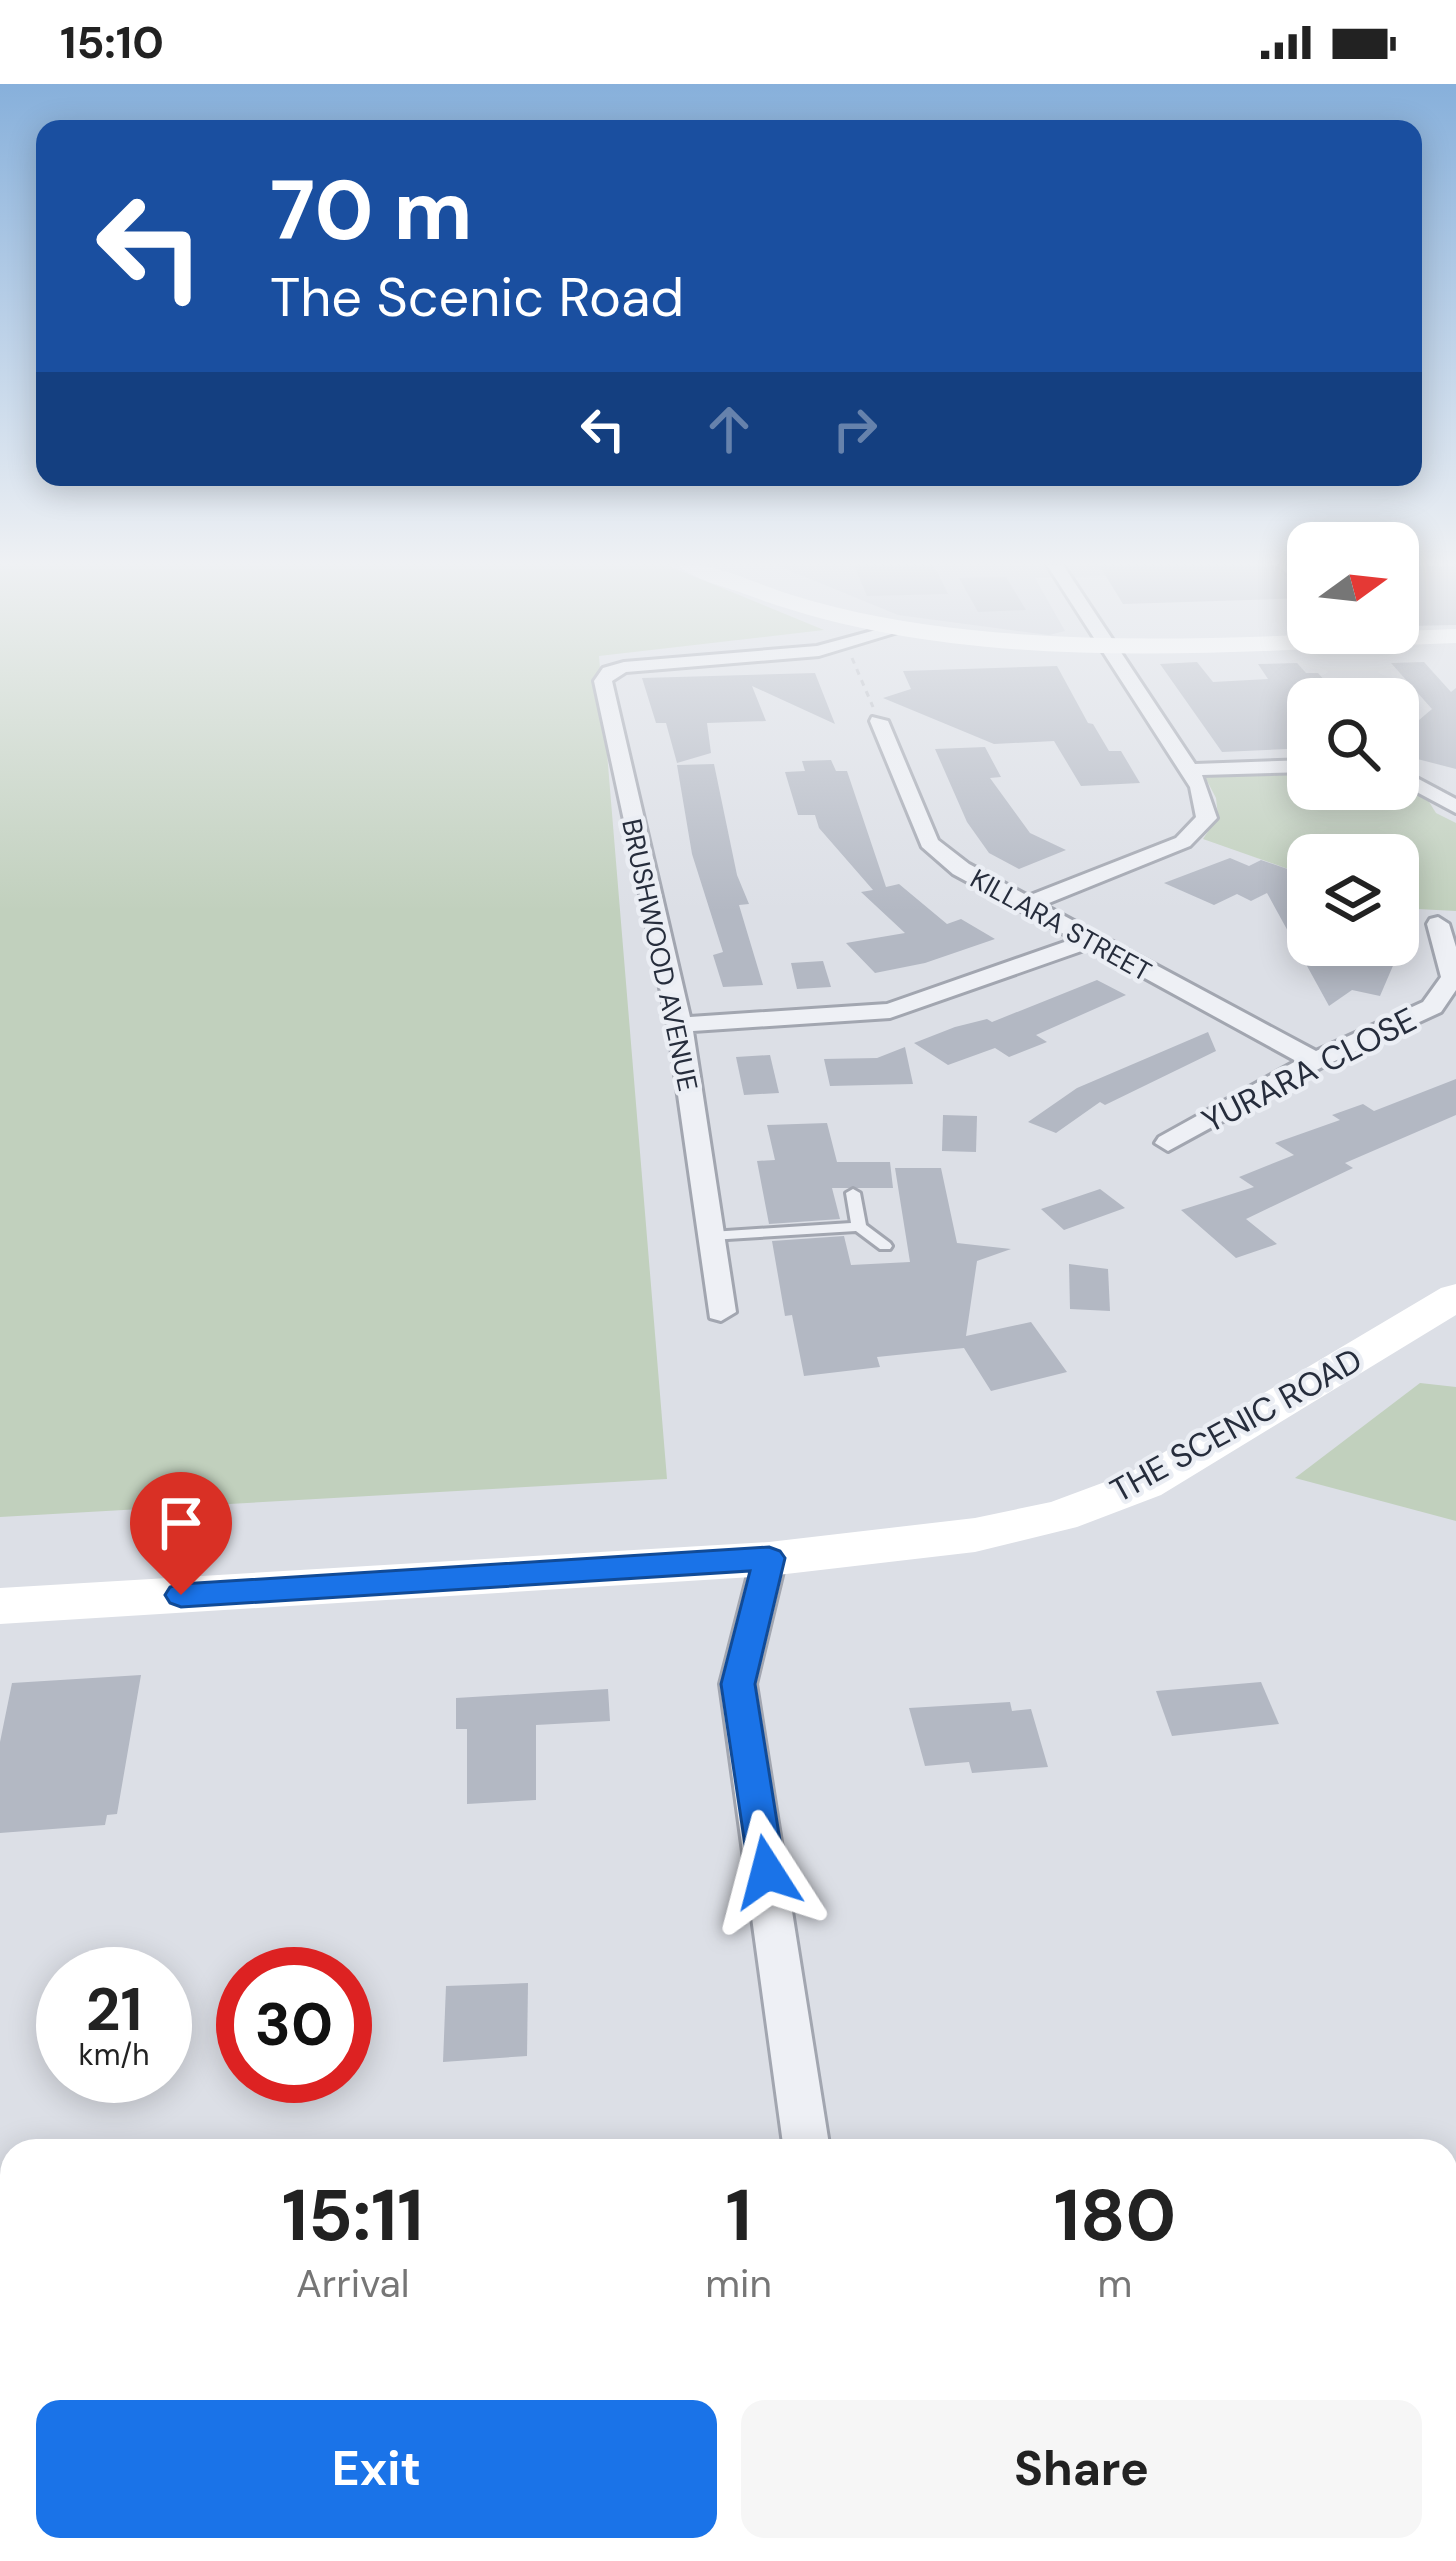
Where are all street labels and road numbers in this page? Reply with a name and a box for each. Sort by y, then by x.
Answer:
street label: BRUSHWOOD AVENUE [614,816,706,1094]
street label: KILLARA STREET [964,861,1158,989]
street label: YURARA CLOSE [1195,998,1423,1142]
street label: THE SCENIC ROAD [1103,1338,1369,1512]

